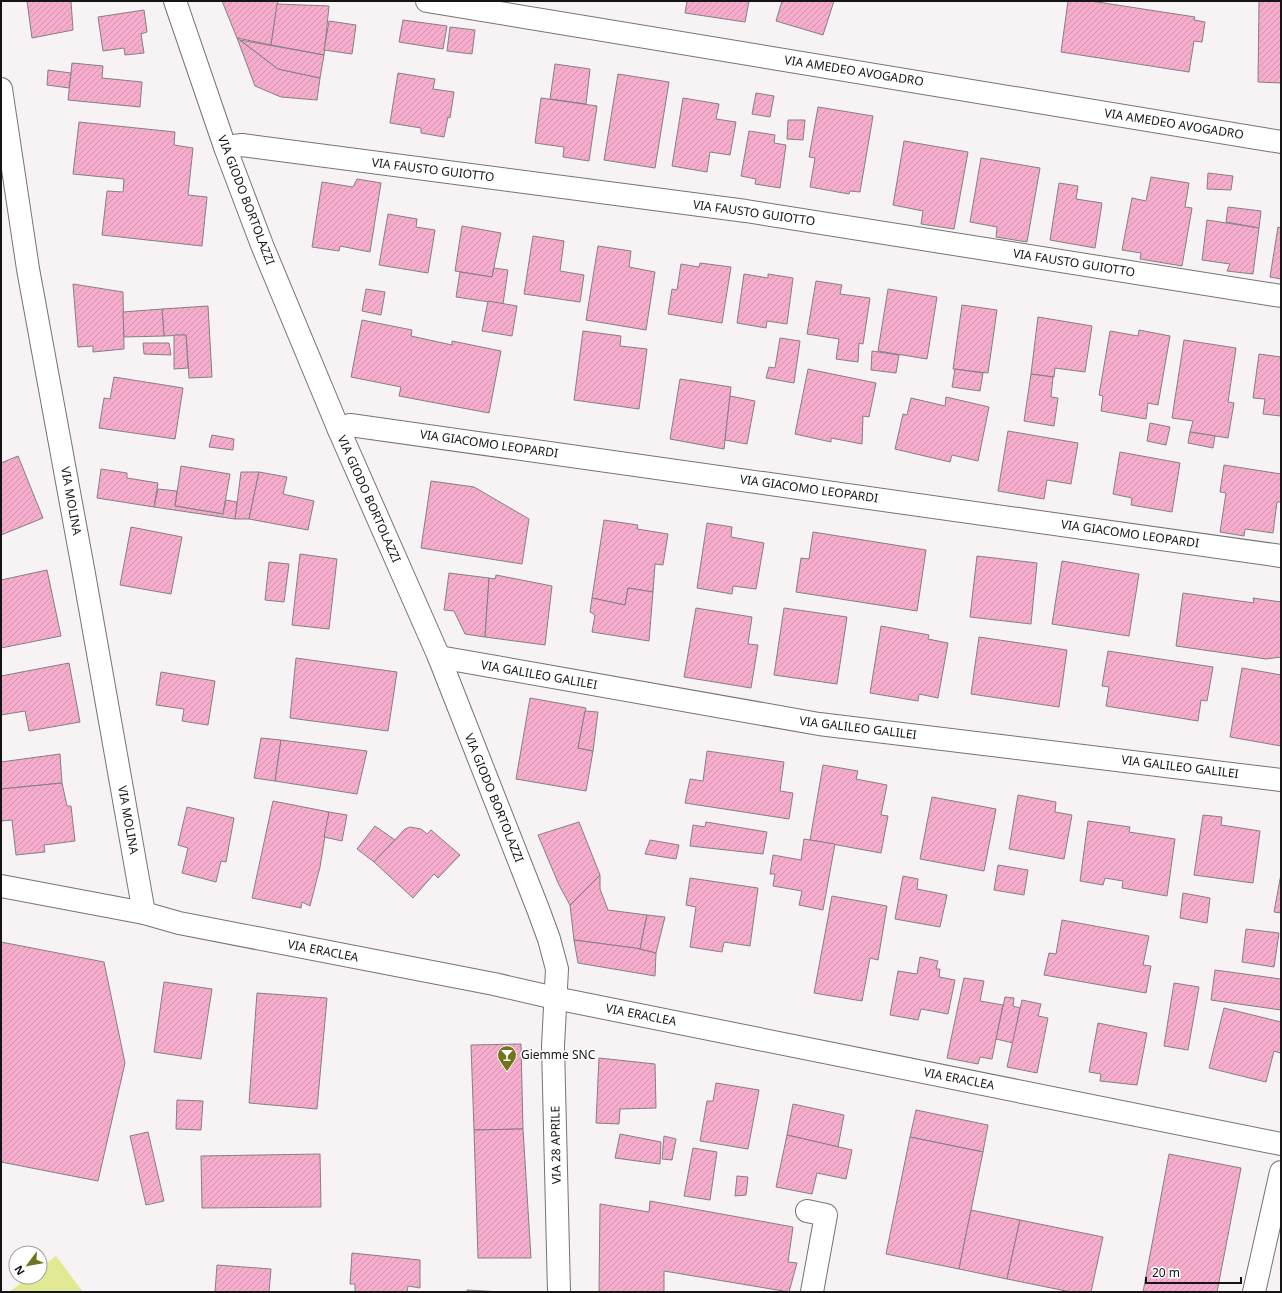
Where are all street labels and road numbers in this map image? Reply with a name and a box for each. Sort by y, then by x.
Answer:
street label: VIA AMEDEO AVOGADRO [783,51,925,90]
street label: VIA AMEDEO AVOGADRO [1103,104,1245,143]
street label: VIA GIODO BORTOLAZZI [214,133,279,267]
street label: VIA FAUSTO GUIOTTO [371,154,495,185]
street label: VIA FAUSTO GUIOTTO [692,196,816,230]
street label: VIA FAUSTO GUIOTTO [1012,244,1136,281]
street label: VIA GIACOMO LEOPARDI [419,425,559,462]
street label: VIA GIODO BORTOLAZZI [334,432,405,565]
street label: VIA MOLINA [57,465,86,537]
street label: VIA GIACOMO LEOPARDI [739,470,879,507]
street label: VIA GIACOMO LEOPARDI [1060,515,1200,552]
street label: VIA GALILEO GALILEI [479,656,599,693]
street label: VIA GALILEO GALILEI [798,712,918,743]
street label: VIA GIODO BORTOLAZZI [461,731,528,865]
street label: VIA GALILEO GALILEI [1120,751,1240,782]
street label: VIA MOLINA [114,784,143,856]
street label: VIA ERACLEA [286,935,360,966]
street label: VIA ERACLEA [604,999,678,1030]
street label: VIA ERACLEA [922,1063,996,1094]
street label: VIA 28 APRILE [546,1106,565,1184]

